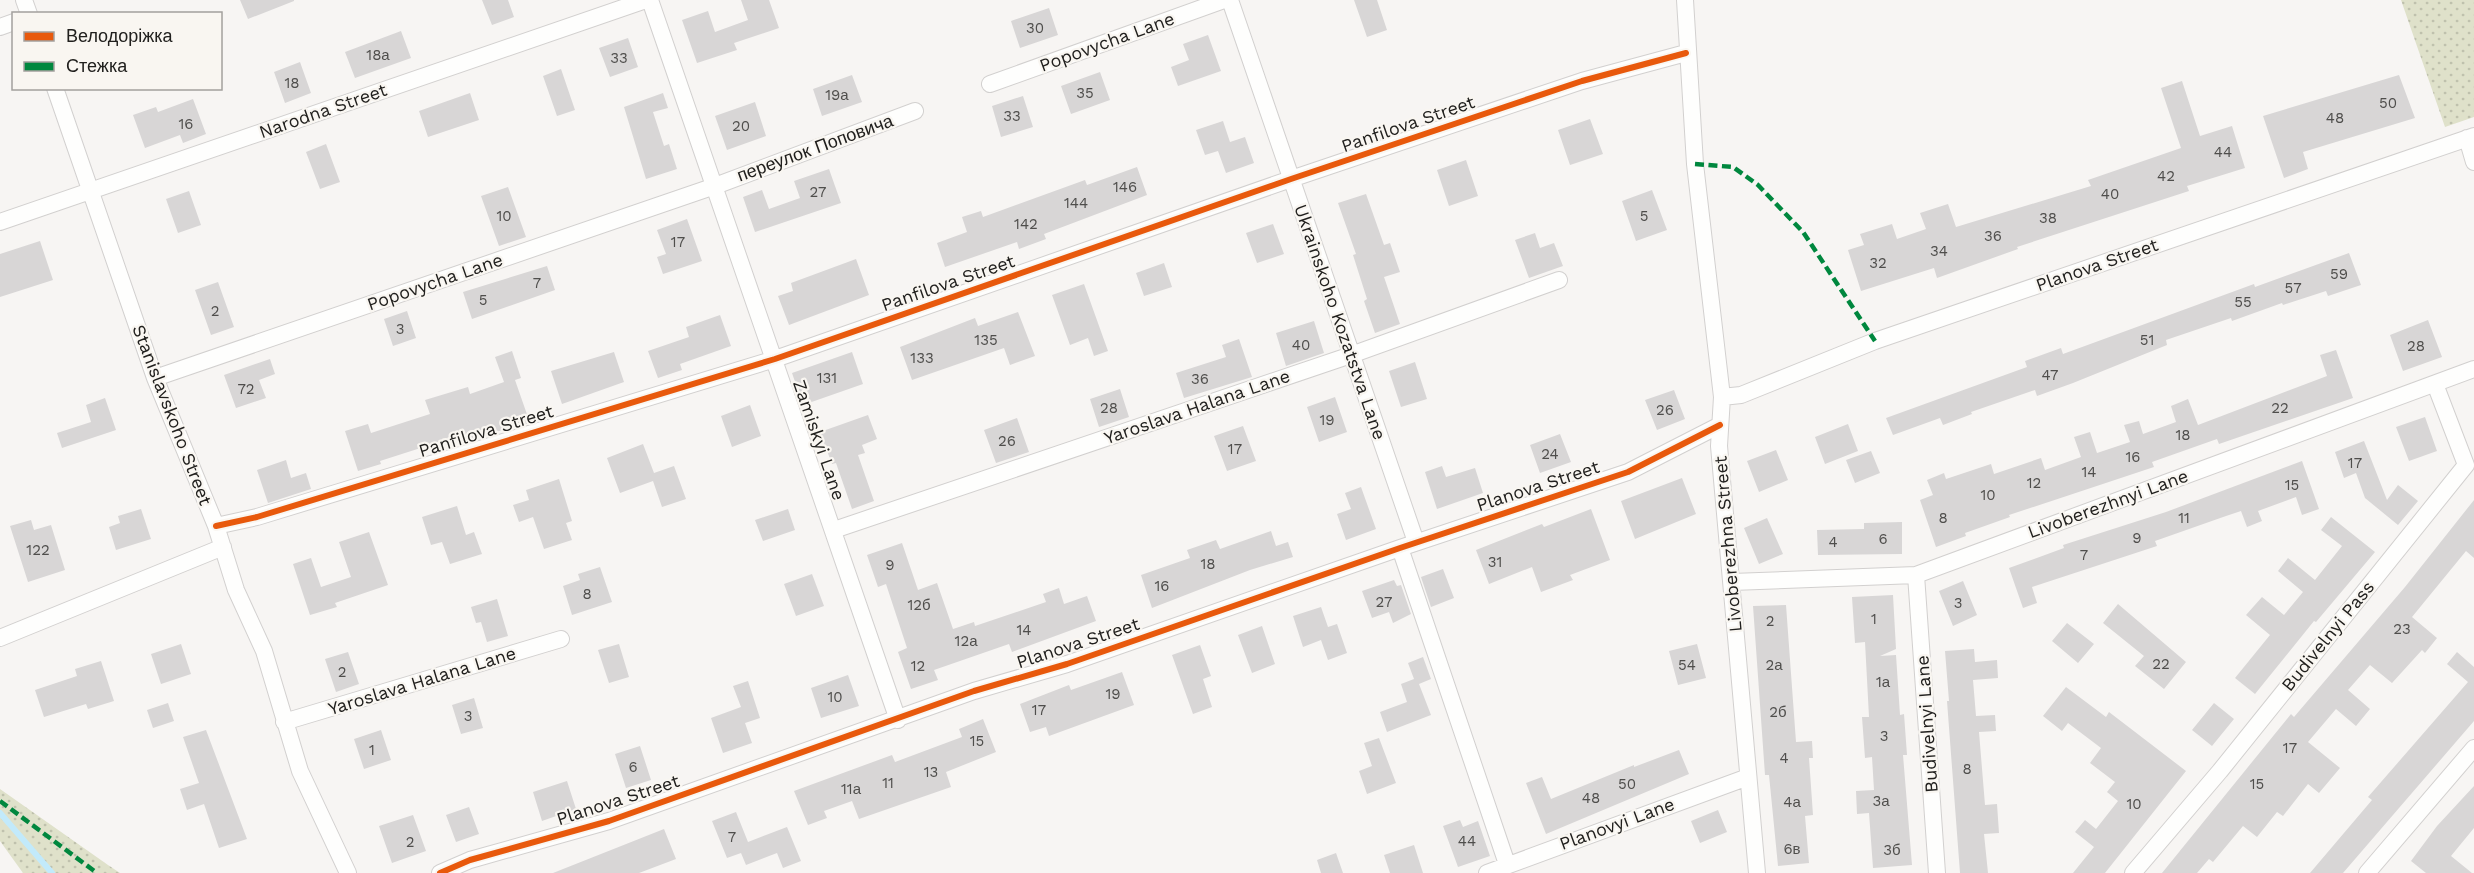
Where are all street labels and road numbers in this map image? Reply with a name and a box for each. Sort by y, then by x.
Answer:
street label: Popovycha Lane [1037,7,1177,76]
street label: Narodna Street [256,79,390,142]
street label: Panfilova Street [1338,91,1478,156]
street label: переулок Поповича [734,109,897,186]
street label: Ukrainskoho Kozatstva Lane [1290,201,1391,442]
street label: Planova Street [2033,234,2161,295]
street label: Popovycha Lane [364,248,505,315]
street label: Panfilova Street [878,250,1018,315]
street label: Stanislavskoho Street [128,322,217,508]
street label: Yaroslava Halana Lane [1101,365,1293,448]
street label: Zamiskyi Lane [789,377,850,503]
street label: Panfilova Street [416,400,556,461]
street label: Livoberezhna Street [1709,455,1746,633]
street label: Planova Street [1474,456,1602,515]
street label: Livoberezhnyi Lane [2025,465,2191,542]
street label: Budivelnyi Pass [2277,576,2378,695]
street label: Planova Street [1014,613,1142,672]
street label: Yaroslava Halana Lane [325,642,518,719]
street label: Budivelnyi Lane [1911,655,1942,793]
street label: Planova Street [554,770,682,829]
street label: Planovyi Lane [1557,793,1677,854]

